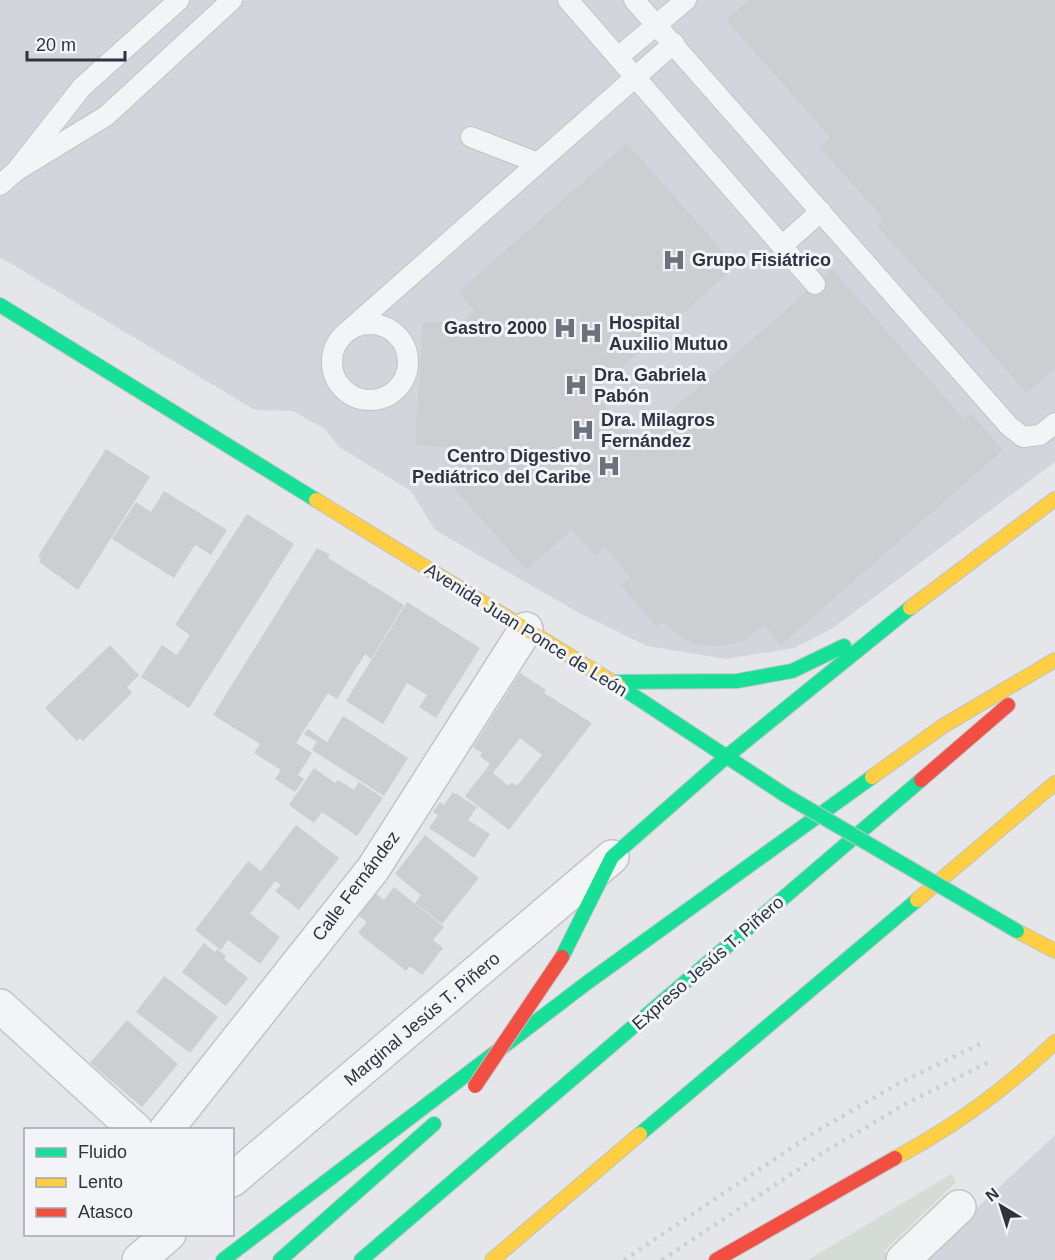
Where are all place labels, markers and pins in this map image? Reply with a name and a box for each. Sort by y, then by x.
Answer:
hospital icon: Grupo Fisiátrico [661,247,687,273]
place label: Grupo Fisiátrico [692,250,831,270]
place label: Hospital Auxilio Mutuo [609,313,728,354]
hospital icon: Gastro 2000 [552,315,578,341]
place label: Gastro 2000 [444,318,547,338]
hospital icon: Hospital Auxilio Mutuo [578,320,604,346]
place label: Dra. Gabriela Pabón [594,365,707,406]
hospital icon: Dra. Gabriela Pabón [563,372,589,398]
place label: Dra. Milagros Fernández [601,410,715,451]
hospital icon: Dra. Milagros Fernández [570,417,596,443]
place label: Centro Digestivo Pediátrico del Caribe [412,446,591,487]
hospital icon: Centro Digestivo Pediátrico del Caribe [596,453,622,479]

